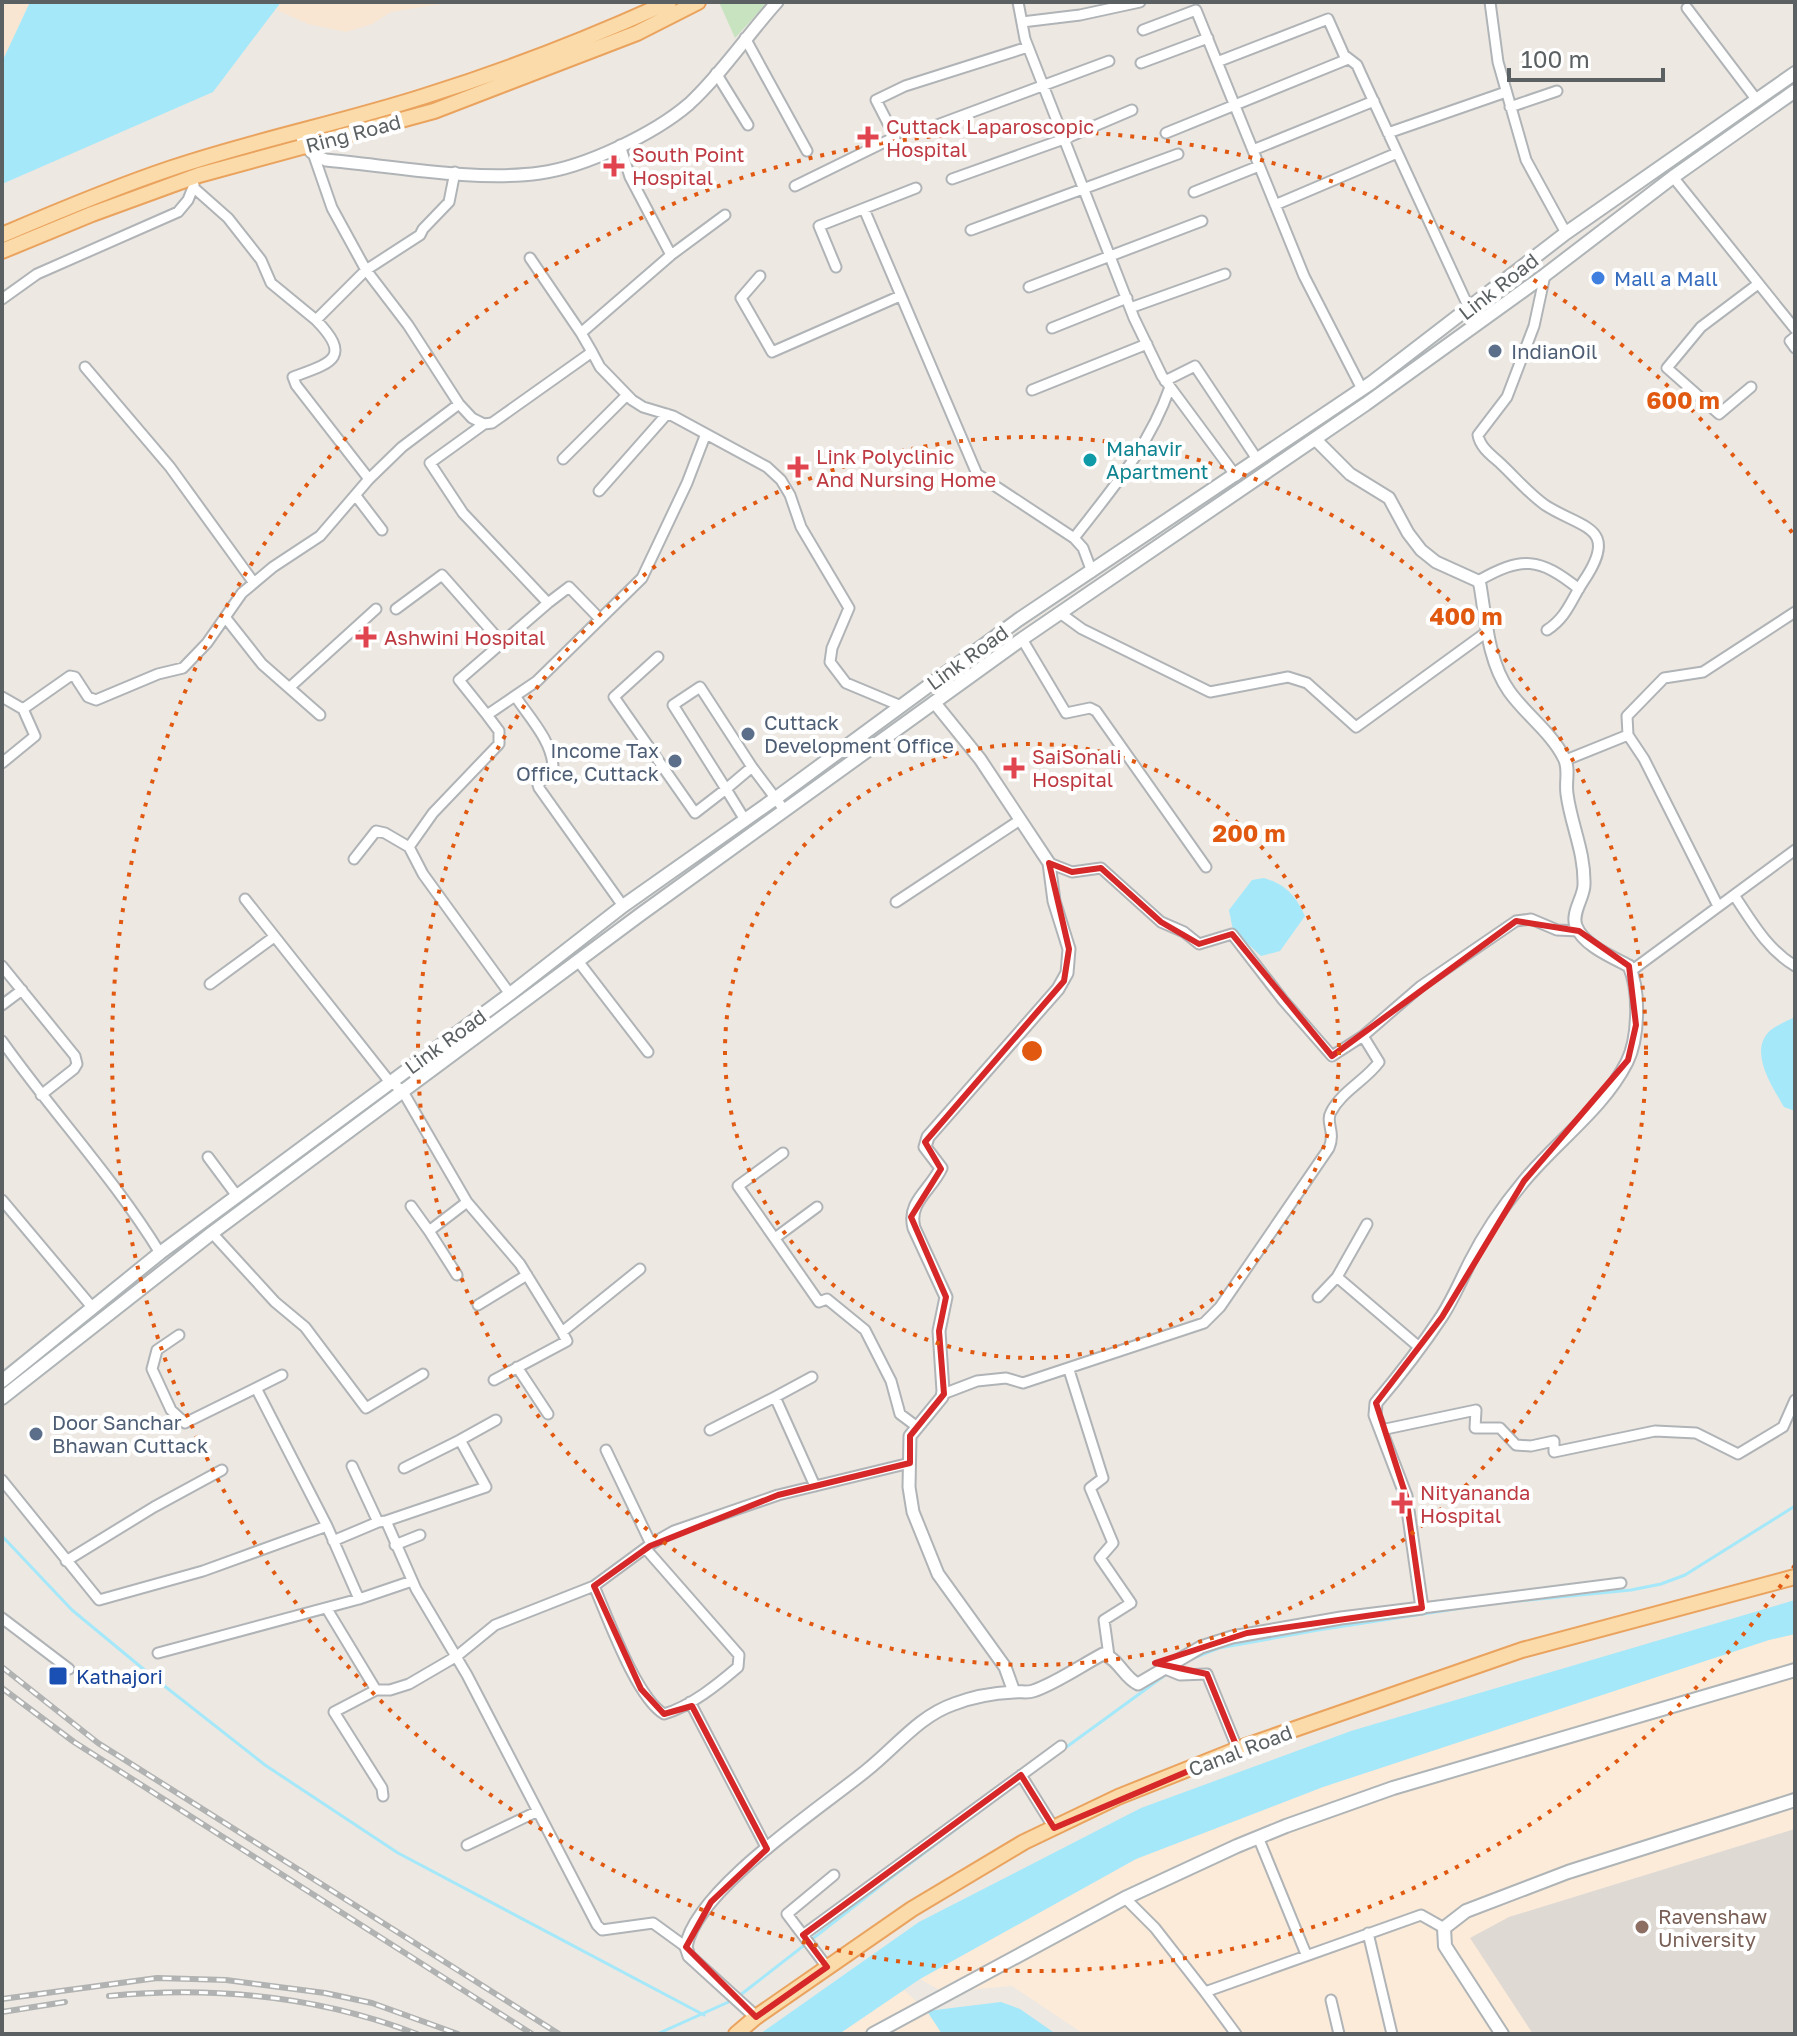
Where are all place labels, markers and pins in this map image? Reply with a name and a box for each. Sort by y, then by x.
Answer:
place label: Cuttack Laparoscopic Hospital [886,114,1094,161]
marker: Cuttack Laparoscopic Hospital [857,126,879,148]
place label: South Point Hospital [632,142,745,189]
marker: South Point Hospital [603,155,625,177]
place label: Mall a Mall [1614,266,1718,290]
marker: Mall a Mall [1589,269,1607,287]
place label: IndianOil [1511,339,1597,363]
marker: IndianOil [1486,342,1504,360]
place label: Mahavir Apartment [1106,436,1209,483]
place label: Link Polyclinic And Nursing Home [816,444,996,491]
marker: Mahavir Apartment [1081,451,1099,469]
marker: Link Polyclinic And Nursing Home [787,456,809,478]
place label: Ashwini Hospital [384,625,545,649]
marker: Ashwini Hospital [355,626,377,648]
place label: Cuttack Development Office [764,710,954,757]
marker: Cuttack Development Office [739,725,757,743]
place label: Income Tax Office, Cuttack [516,738,659,785]
place label: SaiSonali Hospital [1032,744,1122,791]
marker: Income Tax Office, Cuttack [666,752,684,770]
marker: SaiSonali Hospital [1003,757,1025,779]
centre of rings [1018,1037,1046,1065]
place label: Door Sanchar Bhawan Cuttack [52,1410,208,1457]
marker: Door Sanchar Bhawan Cuttack [27,1425,45,1443]
place label: Nityananda Hospital [1420,1480,1530,1527]
marker: Nityananda Hospital [1391,1492,1413,1514]
place label: Kathajori [76,1664,163,1688]
marker: Kathajori [47,1665,69,1687]
place label: Ravenshaw University [1658,1904,1767,1951]
marker: Ravenshaw University [1633,1918,1651,1936]

